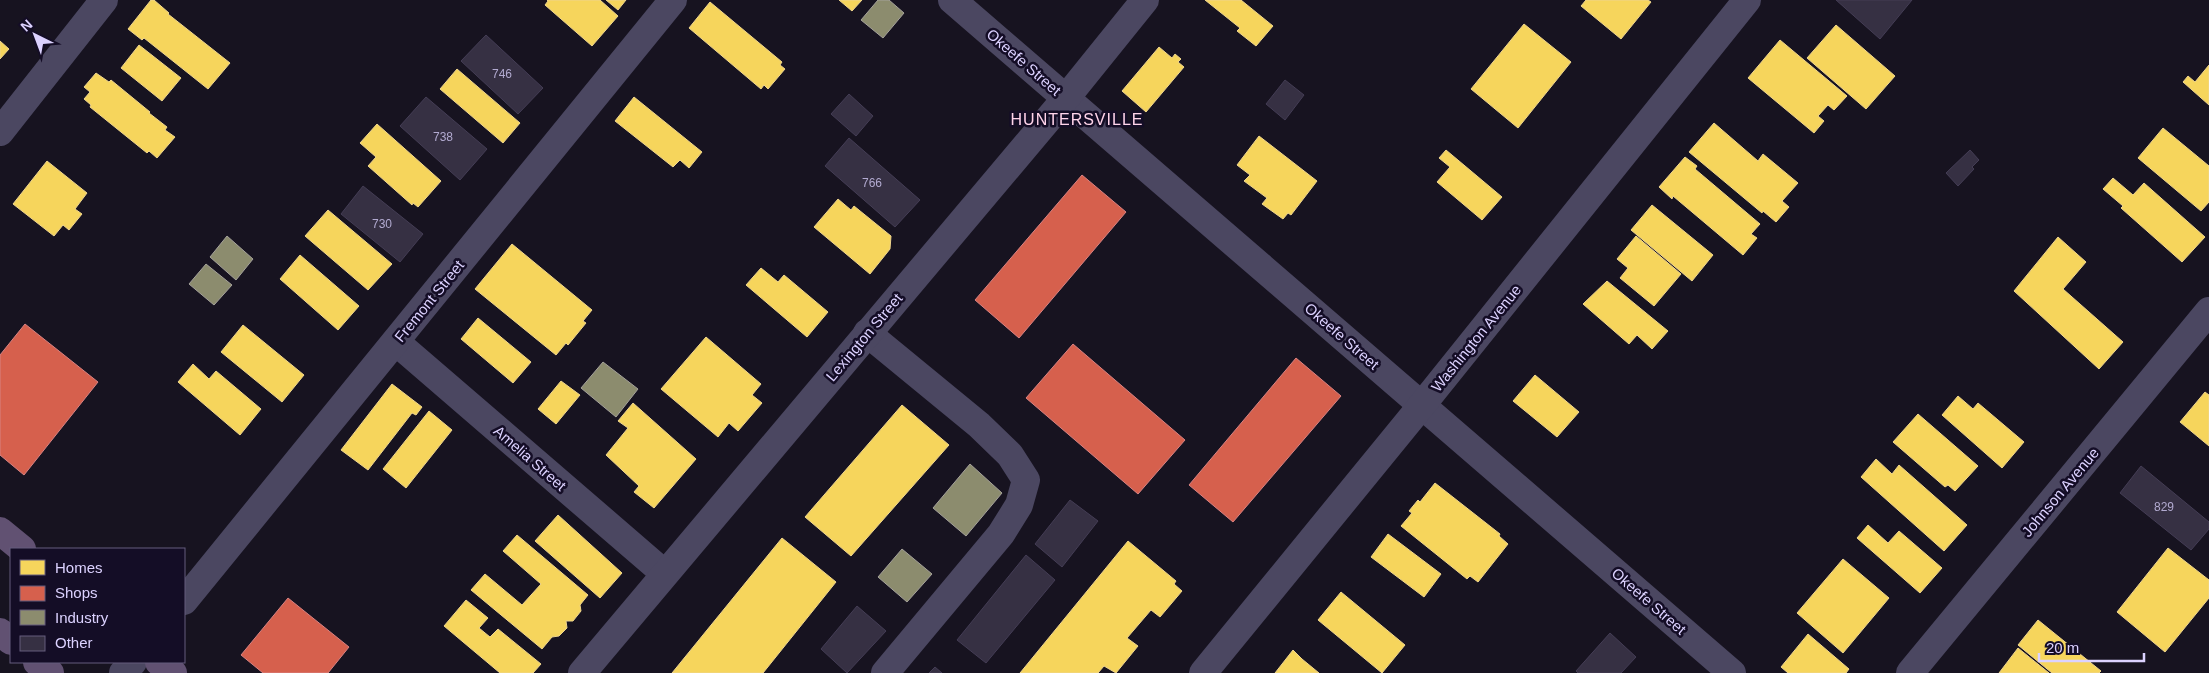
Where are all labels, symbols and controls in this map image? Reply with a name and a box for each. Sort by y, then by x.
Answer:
north arrow [10,10,60,60]
text: N [17,16,35,35]
street label: Okeefe Street [983,25,1065,99]
house number: 746 [492,67,512,81]
district label: HUNTERSVILLE [1011,111,1143,128]
house number: 738 [433,130,453,144]
house number: 766 [862,176,882,190]
house number: 730 [372,217,392,231]
street label: Fremont Street [391,256,468,345]
street label: Washington Avenue [1428,281,1524,395]
street label: Lexington Street [822,289,906,384]
street label: Okeefe Street [1301,299,1383,373]
street label: Amelia Street [490,422,570,494]
street label: Johnson Avenue [2018,444,2102,540]
house number: 829 [2154,500,2174,514]
legend [10,548,185,663]
text: Homes [55,559,103,576]
street label: Okeefe Street [1608,564,1690,638]
text: Shops [55,584,98,601]
text: Industry [55,609,109,626]
scale bar [2039,630,2144,662]
text: Other [55,634,93,651]
text: 20 m [2046,639,2079,656]

